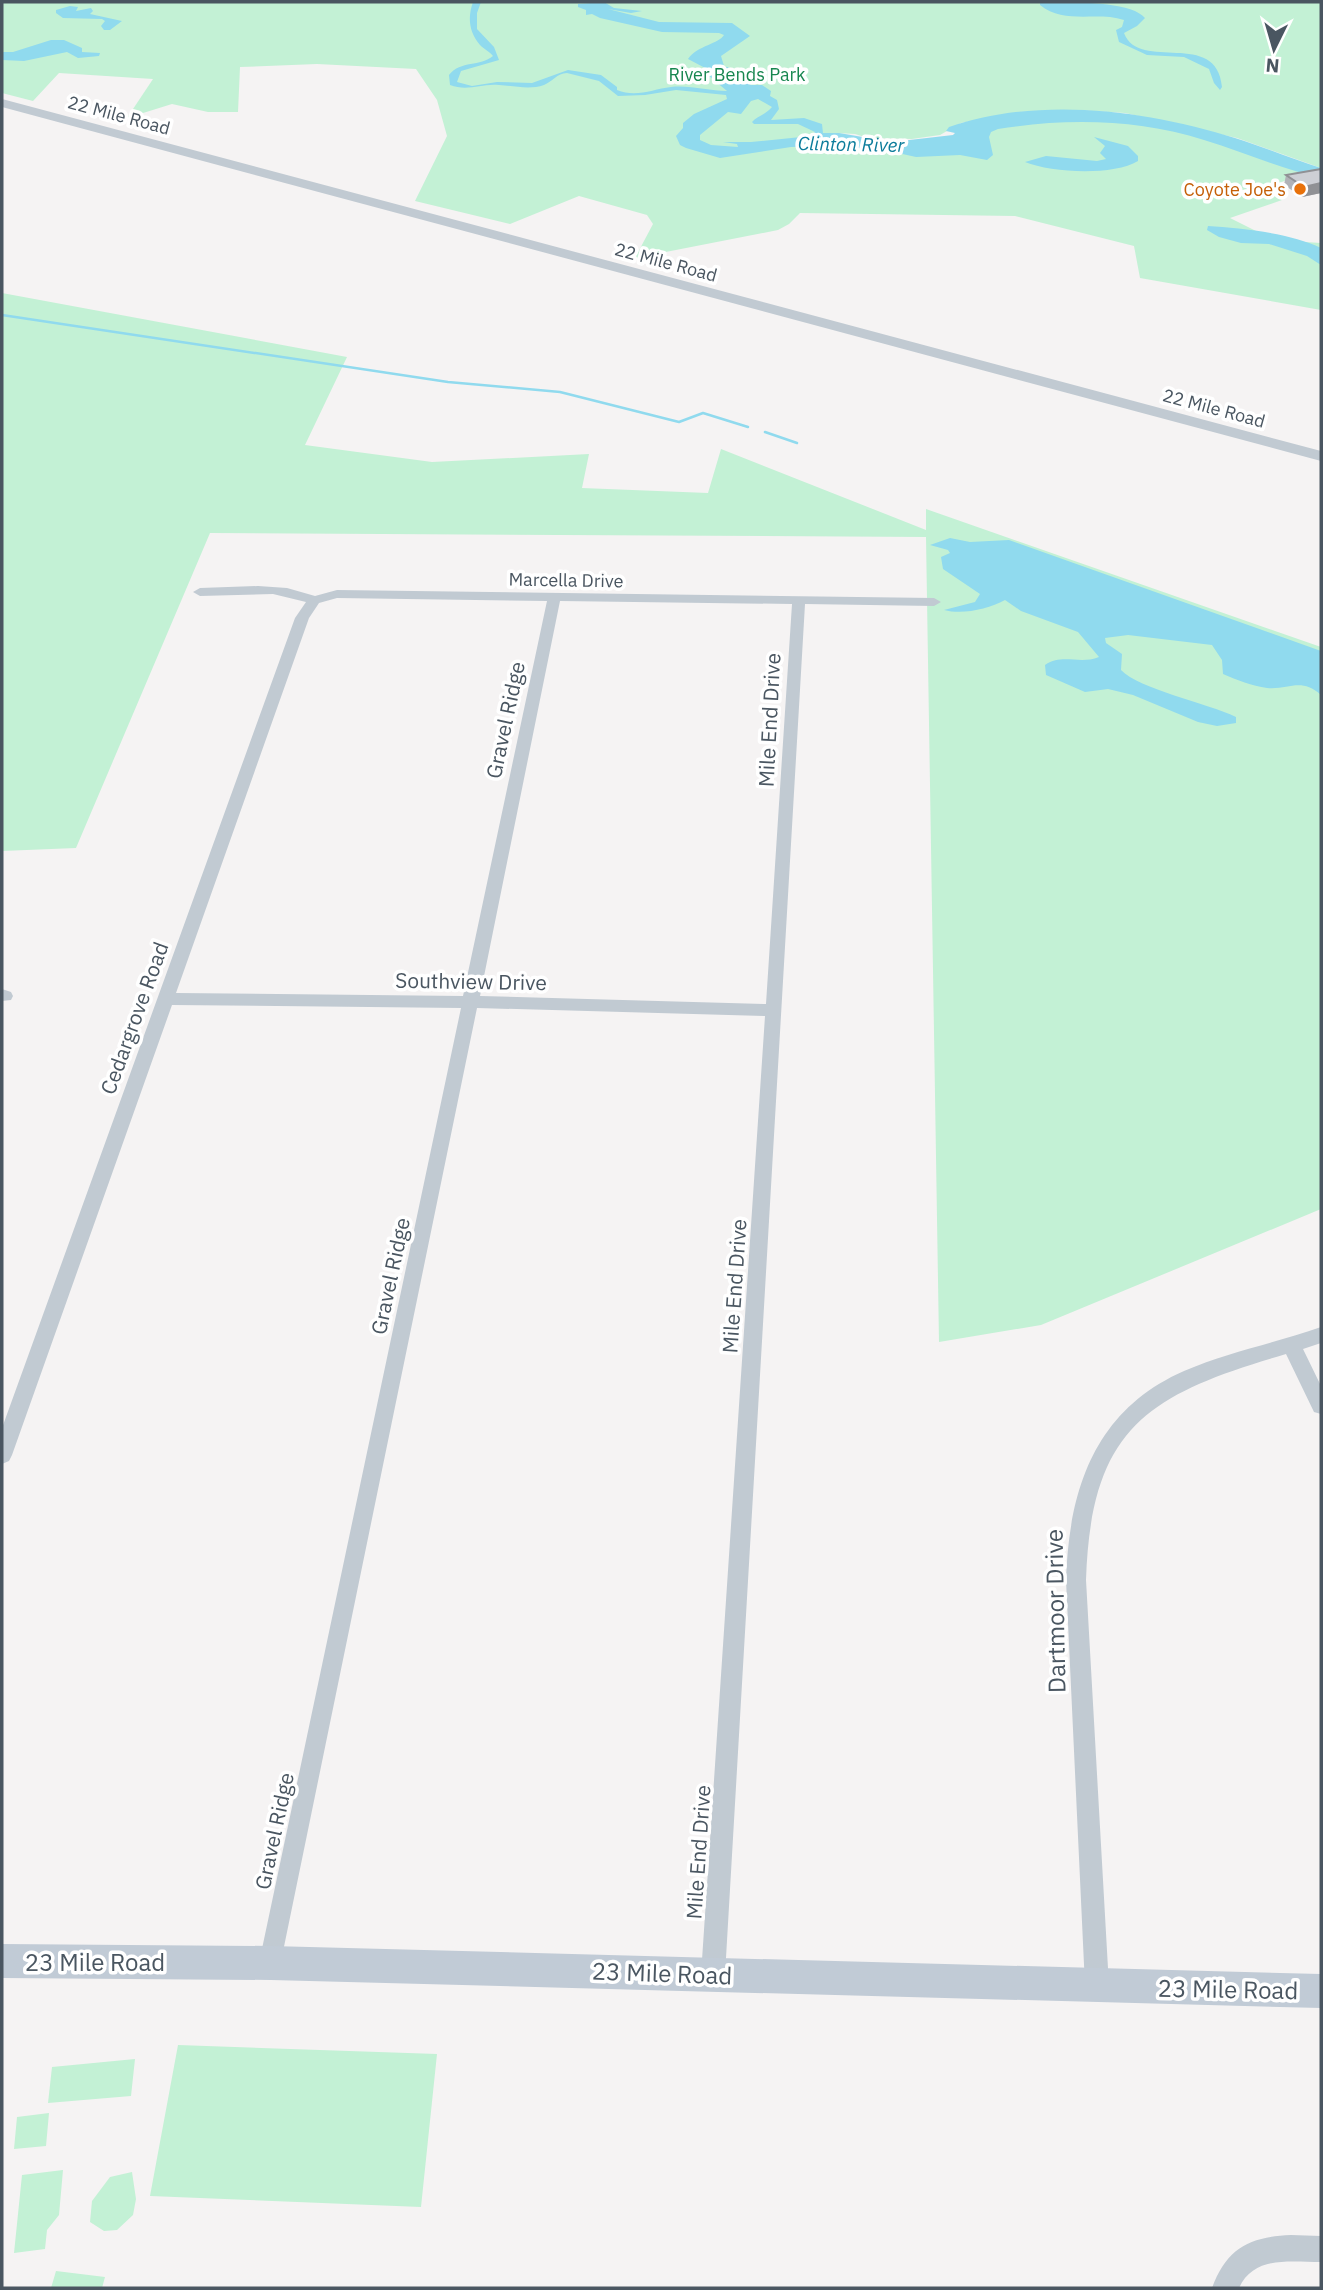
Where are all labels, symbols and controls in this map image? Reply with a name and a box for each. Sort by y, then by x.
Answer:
north arrow [1239,14,1309,84]
text: N [1265,53,1280,78]
park label: River Bends Park [668,63,806,86]
street label: 22 Mile Road [65,90,173,140]
water label: Clinton River [798,131,905,157]
place label: Coyote Joe's [1184,178,1286,201]
marker: Coyote Joe's [1292,181,1308,197]
street label: 22 Mile Road [612,237,720,287]
street label: 22 Mile Road [1160,383,1268,433]
street label: Marcella Drive [508,567,624,593]
street label: Mile End Drive [751,652,787,788]
street label: Gravel Ridge [479,659,531,781]
street label: Cedargrove Road [93,938,175,1098]
street label: Southview Drive [395,966,547,996]
street label: Gravel Ridge [364,1215,416,1337]
street label: Mile End Drive [715,1218,753,1354]
street label: Dartmoor Drive [1038,1529,1072,1693]
street label: Gravel Ridge [248,1770,300,1892]
street label: Mile End Drive [679,1784,717,1920]
street label: 23 Mile Road [25,1946,165,1978]
street label: 23 Mile Road [591,1955,733,1991]
street label: 23 Mile Road [1157,1972,1299,2006]

